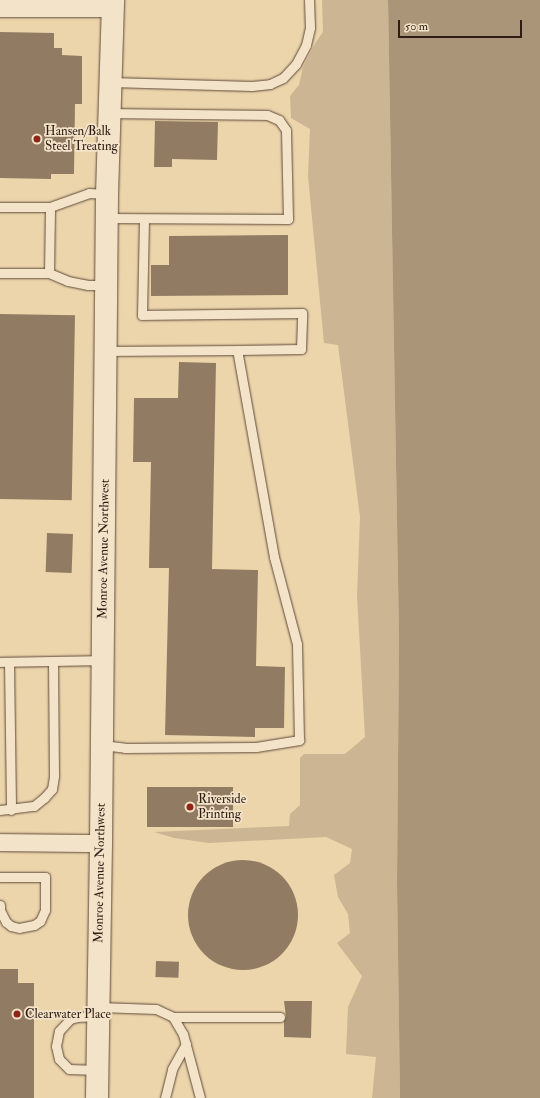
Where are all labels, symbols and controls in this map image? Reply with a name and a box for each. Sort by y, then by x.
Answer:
scale bar [400,12,524,38]
text: 50 m [405,19,428,34]
place label: Hansen/Balk Steel Treating [45,124,118,155]
marker: Hansen/Balk Steel Treating [32,134,42,144]
street label: Monroe Avenue Northwest [95,479,113,619]
place label: Riverside Printing [198,792,246,823]
marker: Riverside Printing [185,802,195,812]
street label: Monroe Avenue Northwest [91,803,109,943]
place label: Clearwater Place [25,1006,111,1022]
marker: Clearwater Place [12,1009,22,1019]

